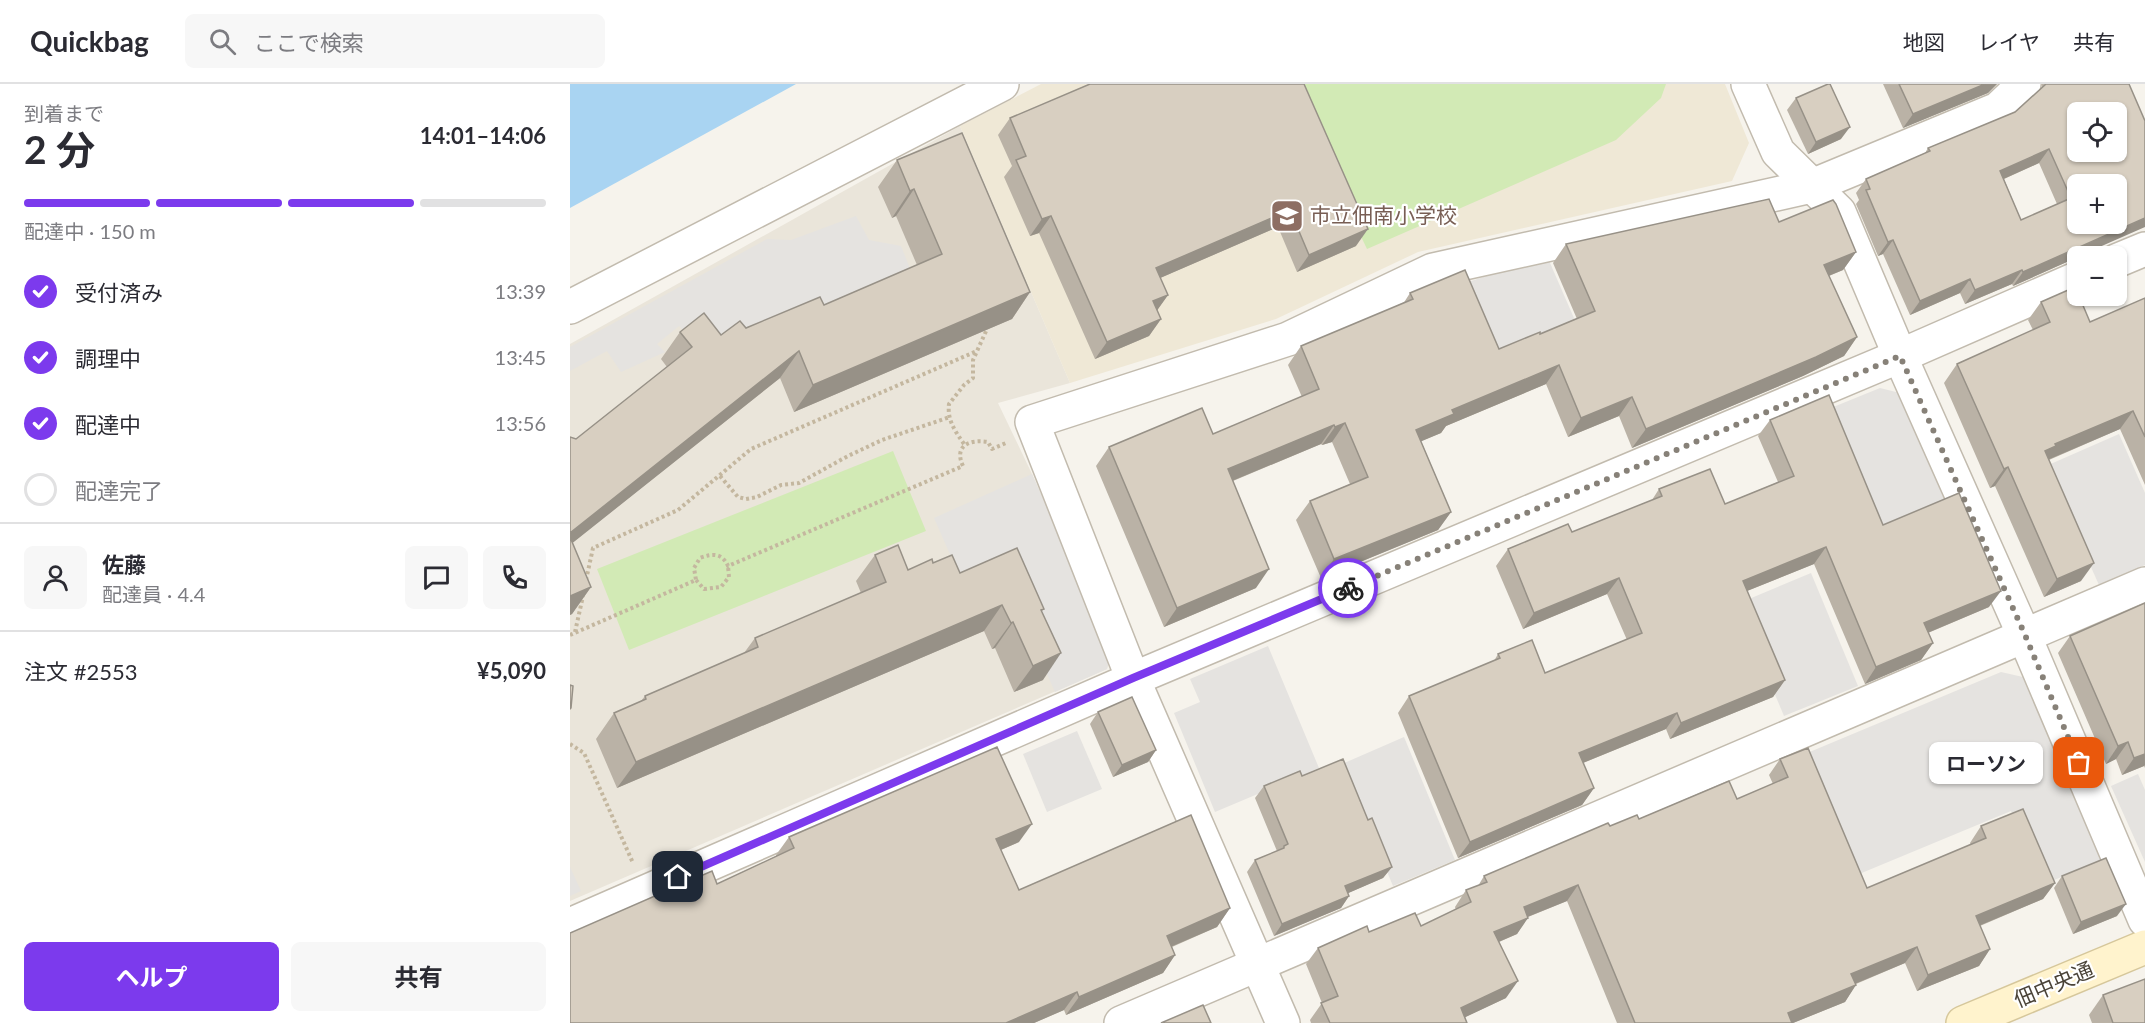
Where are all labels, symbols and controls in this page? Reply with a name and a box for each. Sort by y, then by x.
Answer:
search box [185,14,605,68]
text: Quickbag [30,24,149,58]
icon: search [206,25,239,58]
text: ここで検索 [254,29,364,56]
text: 地図 [1903,29,1945,54]
text: レイヤ [1978,29,2040,54]
text: 共有 [2073,29,2115,54]
text: 到着まで [24,101,104,125]
map controls [2067,102,2127,306]
button: locate [2067,102,2127,162]
text: 14:01–14:06 [420,122,546,149]
text: 2 分 [24,126,95,172]
button: + [2067,174,2127,234]
school or university icon: 市立佃南小学校 [1269,198,1305,234]
place label: 市立佃南小学校 [1310,202,1457,227]
text: 配達中 · 150 m [24,219,156,243]
button: − [2067,246,2127,306]
icon: check [24,275,57,308]
text: 受付済み [75,279,163,306]
text: 13:39 [495,279,546,303]
icon: check [24,341,57,374]
text: 調理中 [75,345,141,372]
text: 13:45 [495,345,546,369]
icon: check [24,407,57,440]
text: 配達中 [75,411,141,438]
text: 13:56 [495,411,546,435]
text: 配達完了 [75,477,163,504]
button: person [24,546,87,609]
button: chat [405,546,468,609]
button: phone [483,546,546,609]
text: 佐藤 [102,551,146,578]
courier [1318,558,1378,618]
icon: bike [1332,572,1365,605]
text: 配達員 · 4.4 [102,582,205,606]
text: ¥5,090 [477,657,546,684]
text: 注文 #2553 [24,658,137,685]
pin [2053,737,2104,788]
callout: ローソン [1929,742,2043,784]
icon: bag [2062,746,2095,779]
text: ローソン [1946,751,2026,775]
pin [652,851,703,902]
icon: home [661,860,694,893]
button: ヘルプ [24,942,279,1011]
button: 共有 [291,942,546,1011]
street label: 佃中央通 [2010,956,2097,1012]

